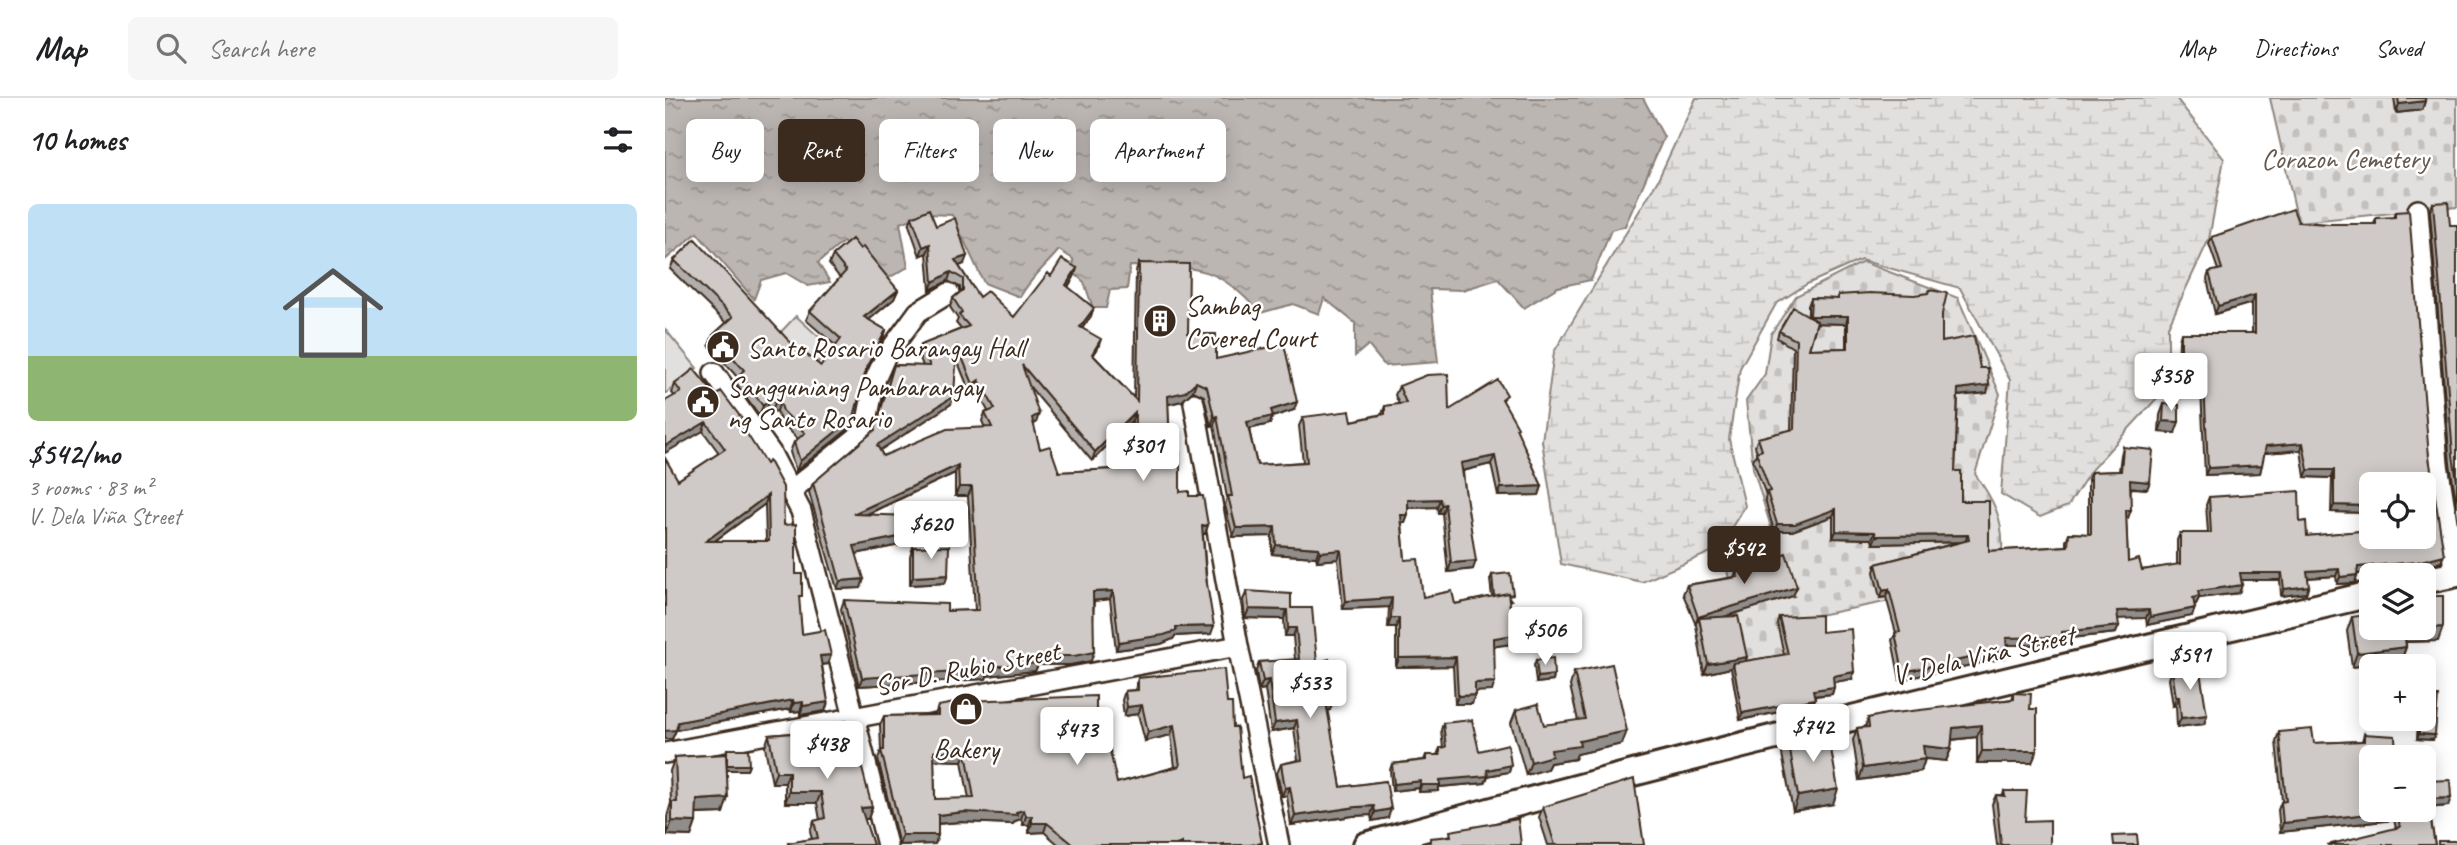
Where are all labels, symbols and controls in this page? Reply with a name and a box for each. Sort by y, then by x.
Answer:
search box [128,17,618,80]
text: Map [35,27,86,69]
icon: search [152,29,190,67]
text: Search here [208,32,314,65]
text: Map [2179,33,2216,63]
text: Directions [2254,33,2337,63]
text: Saved [2375,33,2422,63]
chip: Buy [686,119,764,182]
chip: Rent [778,119,865,182]
chip: Filters [879,119,979,182]
chip: New [993,119,1076,182]
chip: Apartment [1090,119,1226,182]
text: 10 homes [28,121,126,159]
icon: filters [599,121,637,159]
park label: Corazon Cemetery [2261,141,2431,176]
icon: home [270,250,396,376]
place label: Sambag Covered Court [1185,288,1319,355]
building icon: Sambag Covered Court [1141,302,1179,340]
public building icon: Santo Rosario Barangay Hall [704,328,742,366]
place label: Santo Rosario Barangay Hall [747,330,1030,365]
pin: $358 [2130,354,2212,413]
text: $358 [2150,361,2192,390]
place label: Sangguniang Pambarangay ng Santo Rosario [727,369,985,436]
public building icon: Sangguniang Pambarangay ng Santo Rosario [684,383,722,421]
pin: $301 [1102,424,1184,483]
text: $301 [1122,431,1164,460]
text: $542/mo [28,435,120,473]
map controls [2359,472,2436,822]
button: locate [2359,472,2436,549]
text: 3 rooms · 83 m² [28,473,152,502]
text: V. Dela Viña Street [28,502,181,531]
pin: $620 [890,502,972,561]
text: $620 [910,509,952,538]
pin: $542 [1703,526,1785,586]
text: $542 [1723,534,1765,563]
button: layers [2359,563,2436,640]
pin: $506 [1504,608,1586,667]
text: $506 [1524,615,1566,644]
street label: V. Dela Viña Street [1888,616,2081,693]
street label: Sor D. Rubio Street [872,632,1065,703]
pin: $591 [2149,632,2231,692]
text: $591 [2170,640,2210,669]
button: + [2359,654,2436,731]
pin: $533 [1269,660,1351,720]
text: $533 [1289,668,1331,697]
shop icon: Bakery [947,690,985,728]
pin: $742 [1772,704,1854,764]
pin: $473 [1036,708,1118,767]
text: $742 [1792,712,1834,741]
text: $473 [1056,715,1098,744]
pin: $438 [786,722,868,781]
text: $438 [806,729,848,758]
place label: Bakery [933,731,1001,766]
button: − [2359,745,2436,822]

